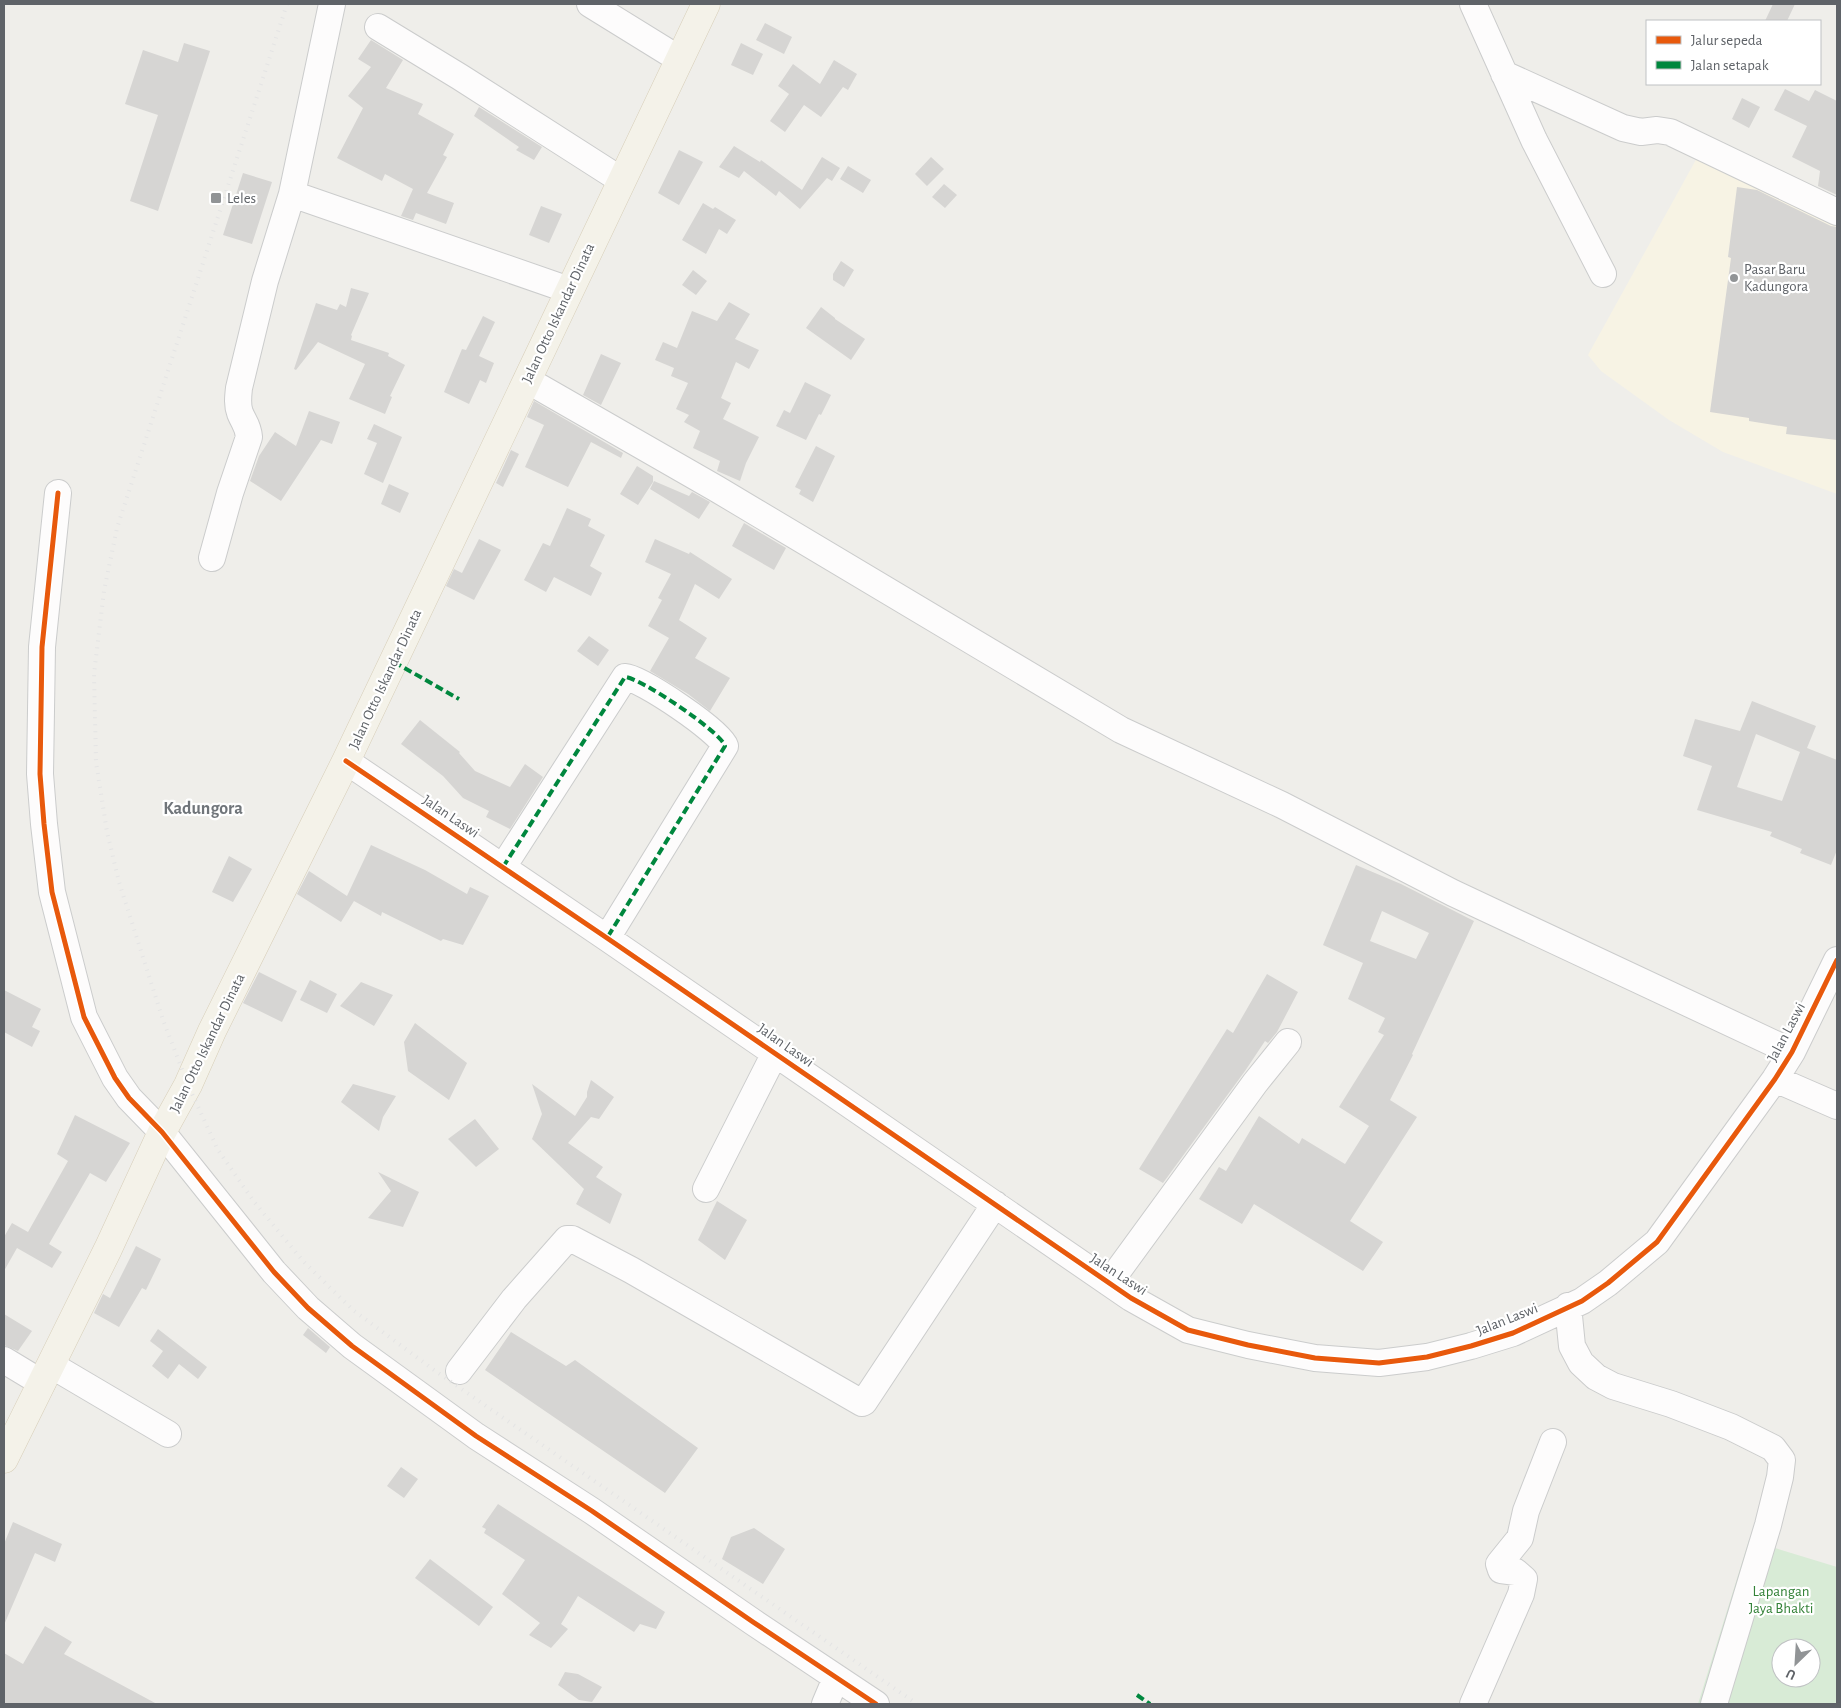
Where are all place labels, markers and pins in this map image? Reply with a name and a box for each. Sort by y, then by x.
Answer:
marker: Leles [209,191,223,205]
place label: Leles [227,191,256,206]
place label: Pasar Baru Kadungora [1744,262,1808,294]
marker: Pasar Baru Kadungora [1728,272,1740,284]

